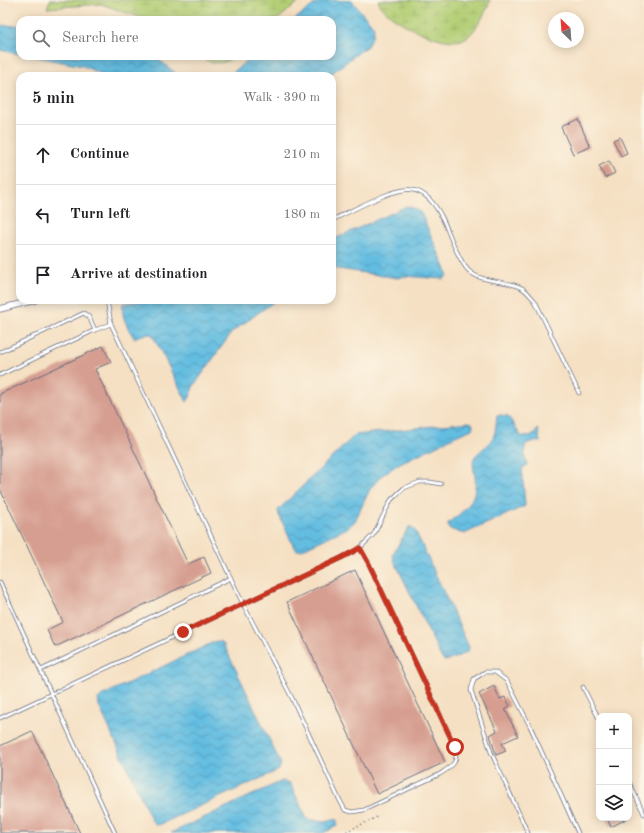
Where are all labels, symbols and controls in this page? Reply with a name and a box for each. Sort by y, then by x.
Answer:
north arrow [548,12,584,48]
search box [16,16,336,60]
icon: search [30,27,52,49]
text: Search here [62,31,139,46]
text: 5 min [32,90,75,107]
text: Walk · 390 m [243,91,320,104]
icon: ahead [32,144,54,166]
text: Continue [70,147,129,162]
text: 210 m [283,148,320,161]
icon: left [32,204,54,226]
text: Turn left [70,207,130,222]
text: 180 m [283,208,320,221]
icon: arrive [32,264,54,286]
text: Arrive at destination [70,267,208,282]
route end [174,623,192,641]
map controls [596,713,632,821]
button: + [596,713,632,749]
route start [446,738,464,756]
button: − [596,749,632,785]
button: layers [596,785,632,821]

